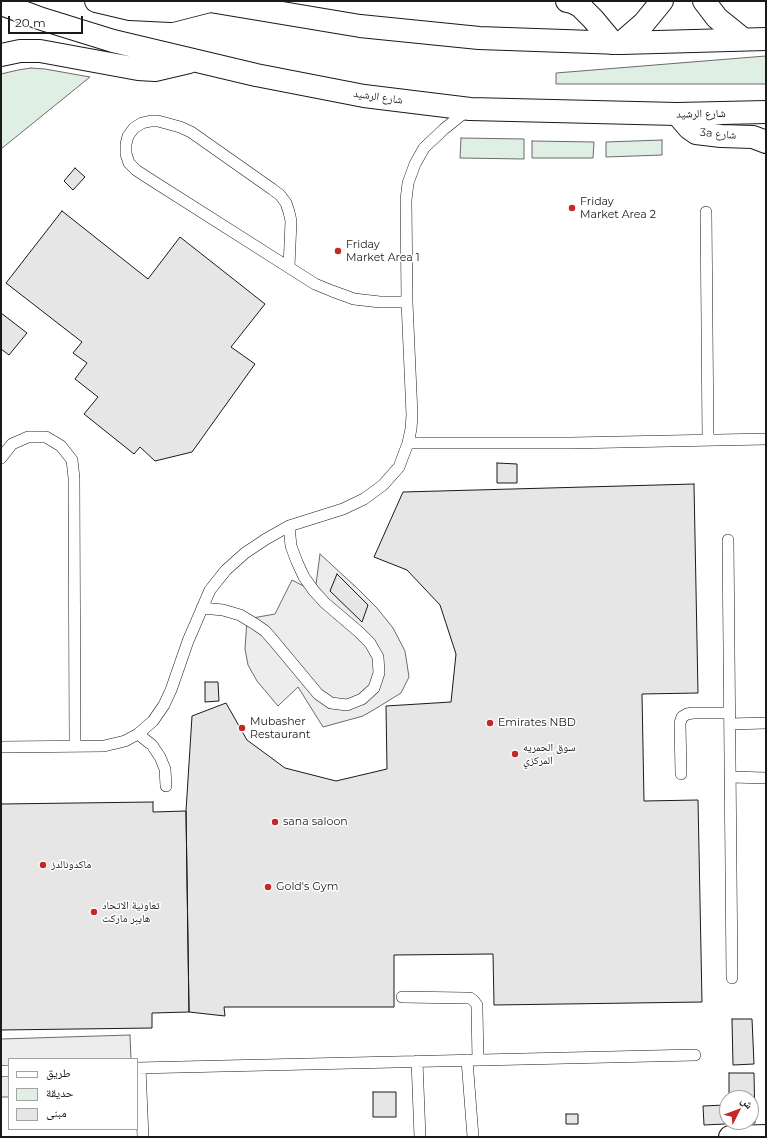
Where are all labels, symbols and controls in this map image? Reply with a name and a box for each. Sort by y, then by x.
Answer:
scale bar [10,8,85,34]
text: 20 m [15,15,46,30]
street label: شارع الرشيد [353,87,403,107]
street label: شارع الرشيد [676,107,726,121]
street label: 3a شارع [699,126,737,142]
place label: Friday Market Area 2 [580,195,656,221]
marker: Friday Market Area 2 [567,203,577,213]
place label: Friday Market Area 1 [346,238,420,264]
marker: Friday Market Area 1 [333,246,343,256]
place label: Mubasher Restaurant [250,715,310,741]
place label: Emirates NBD [498,716,576,730]
marker: Emirates NBD [485,718,495,728]
marker: Mubasher Restaurant [237,723,247,733]
place label: سوق الحمريه المركزي [523,741,575,767]
marker: سوق الحمريه المركزي [510,749,520,759]
place label: sana saloon [283,815,348,829]
marker: sana saloon [270,817,280,827]
place label: ماكدونالدز [51,858,91,872]
marker: ماكدونالدز [38,860,48,870]
place label: Gold's Gym [276,880,338,894]
marker: Gold's Gym [263,882,273,892]
place label: تعاونية الاتحاد هايبر ماركت [102,899,160,925]
marker: تعاونية الاتحاد هايبر ماركت [89,907,99,917]
legend [8,1058,138,1130]
text: طريق [46,1065,71,1080]
text: حديقة [46,1085,74,1100]
north arrow [719,1090,759,1130]
text: ش [738,1094,756,1112]
text: مبنى [46,1105,67,1120]

